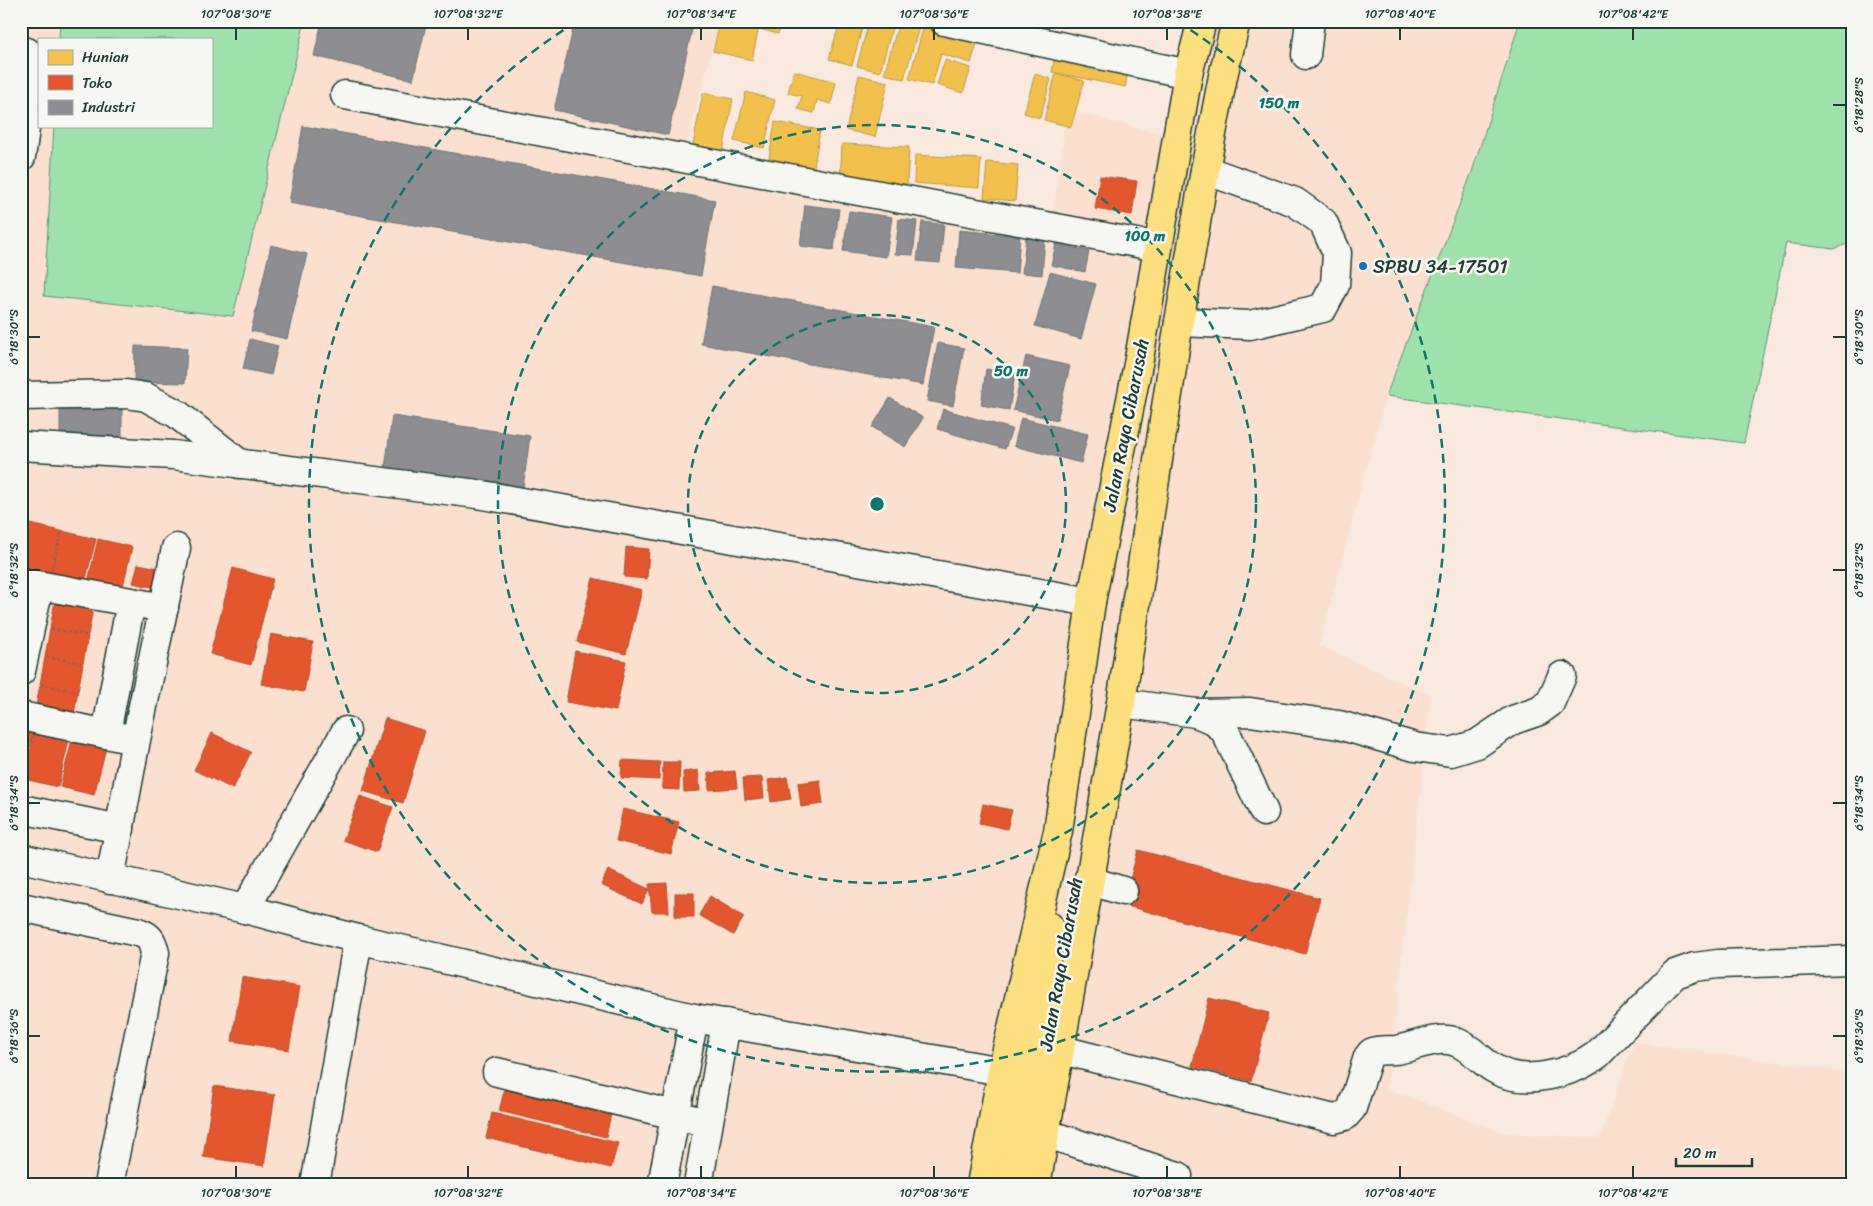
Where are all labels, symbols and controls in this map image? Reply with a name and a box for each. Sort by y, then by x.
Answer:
text: 107°08'30"E [201,3,272,25]
text: 107°08'32"E [433,3,504,25]
text: 107°08'34"E [666,3,737,25]
text: 107°08'36"E [899,3,970,25]
text: 107°08'38"E [1132,3,1203,25]
text: 107°08'40"E [1365,3,1437,25]
text: 107°08'42"E [1598,3,1669,25]
legend [38,38,212,128]
text: Hunian [82,44,129,70]
text: Toko [82,70,113,96]
text: 6°18'28"S [1848,77,1870,133]
text: 150 m [1259,90,1300,116]
text: Industri [81,94,136,120]
text: 100 m [1125,223,1166,249]
place label: SPBU 34-17501 [1373,250,1508,283]
marker: SPBU 34-17501 [1357,260,1369,272]
text: 6°18'30"S [3,309,25,365]
text: 6°18'30"S [1848,309,1870,365]
street label: Jalan Raya Cibarusah [1092,336,1158,515]
text: 50 m [994,358,1029,384]
centre of rings [868,495,886,513]
text: 6°18'32"S [3,542,25,597]
text: 6°18'32"S [1848,542,1870,597]
text: 6°18'34"S [3,775,25,831]
text: 6°18'34"S [1848,775,1870,831]
street label: Jalan Raya Cibarusah [1029,875,1092,1054]
text: 6°18'36"S [3,1008,25,1063]
text: 6°18'36"S [1848,1008,1870,1063]
scale bar [1676,1136,1752,1168]
text: 20 m [1683,1140,1717,1166]
text: 107°08'30"E [201,1182,272,1204]
text: 107°08'32"E [433,1182,504,1204]
text: 107°08'34"E [666,1182,737,1204]
text: 107°08'36"E [899,1182,970,1204]
text: 107°08'38"E [1132,1182,1203,1204]
text: 107°08'40"E [1365,1182,1437,1204]
text: 107°08'42"E [1598,1182,1669,1204]

